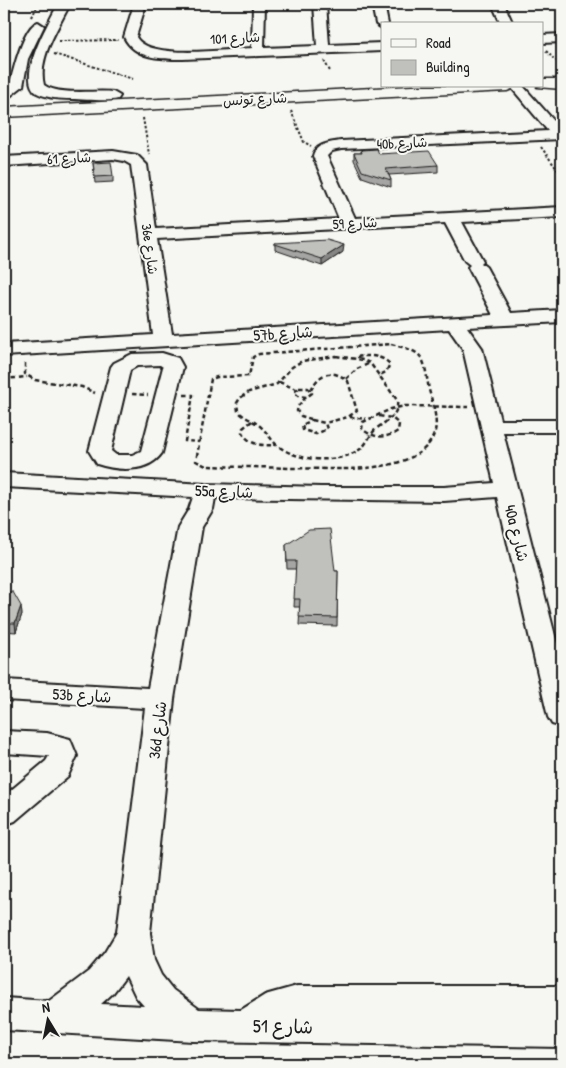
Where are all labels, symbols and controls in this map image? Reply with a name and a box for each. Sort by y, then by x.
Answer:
legend [381,22,544,88]
street label: شارع 101 [210,27,260,49]
text: Road [426,32,451,53]
text: Building [426,56,470,77]
street label: شارع تونس [222,87,288,111]
street label: 40b شارع [376,132,428,154]
street label: شارع 61 [46,147,92,169]
street label: شارع 59 [332,212,378,234]
street label: 36e شارع [137,222,163,276]
street label: 57b شارع [253,320,314,347]
street label: 55a شارع [195,479,253,504]
street label: 40a شارع [498,502,535,564]
street label: 53b شارع [52,682,112,709]
street label: 36d شارع [143,700,172,760]
north arrow [22,996,72,1046]
text: N [40,997,52,1017]
street label: شارع 51 [253,1012,313,1041]

